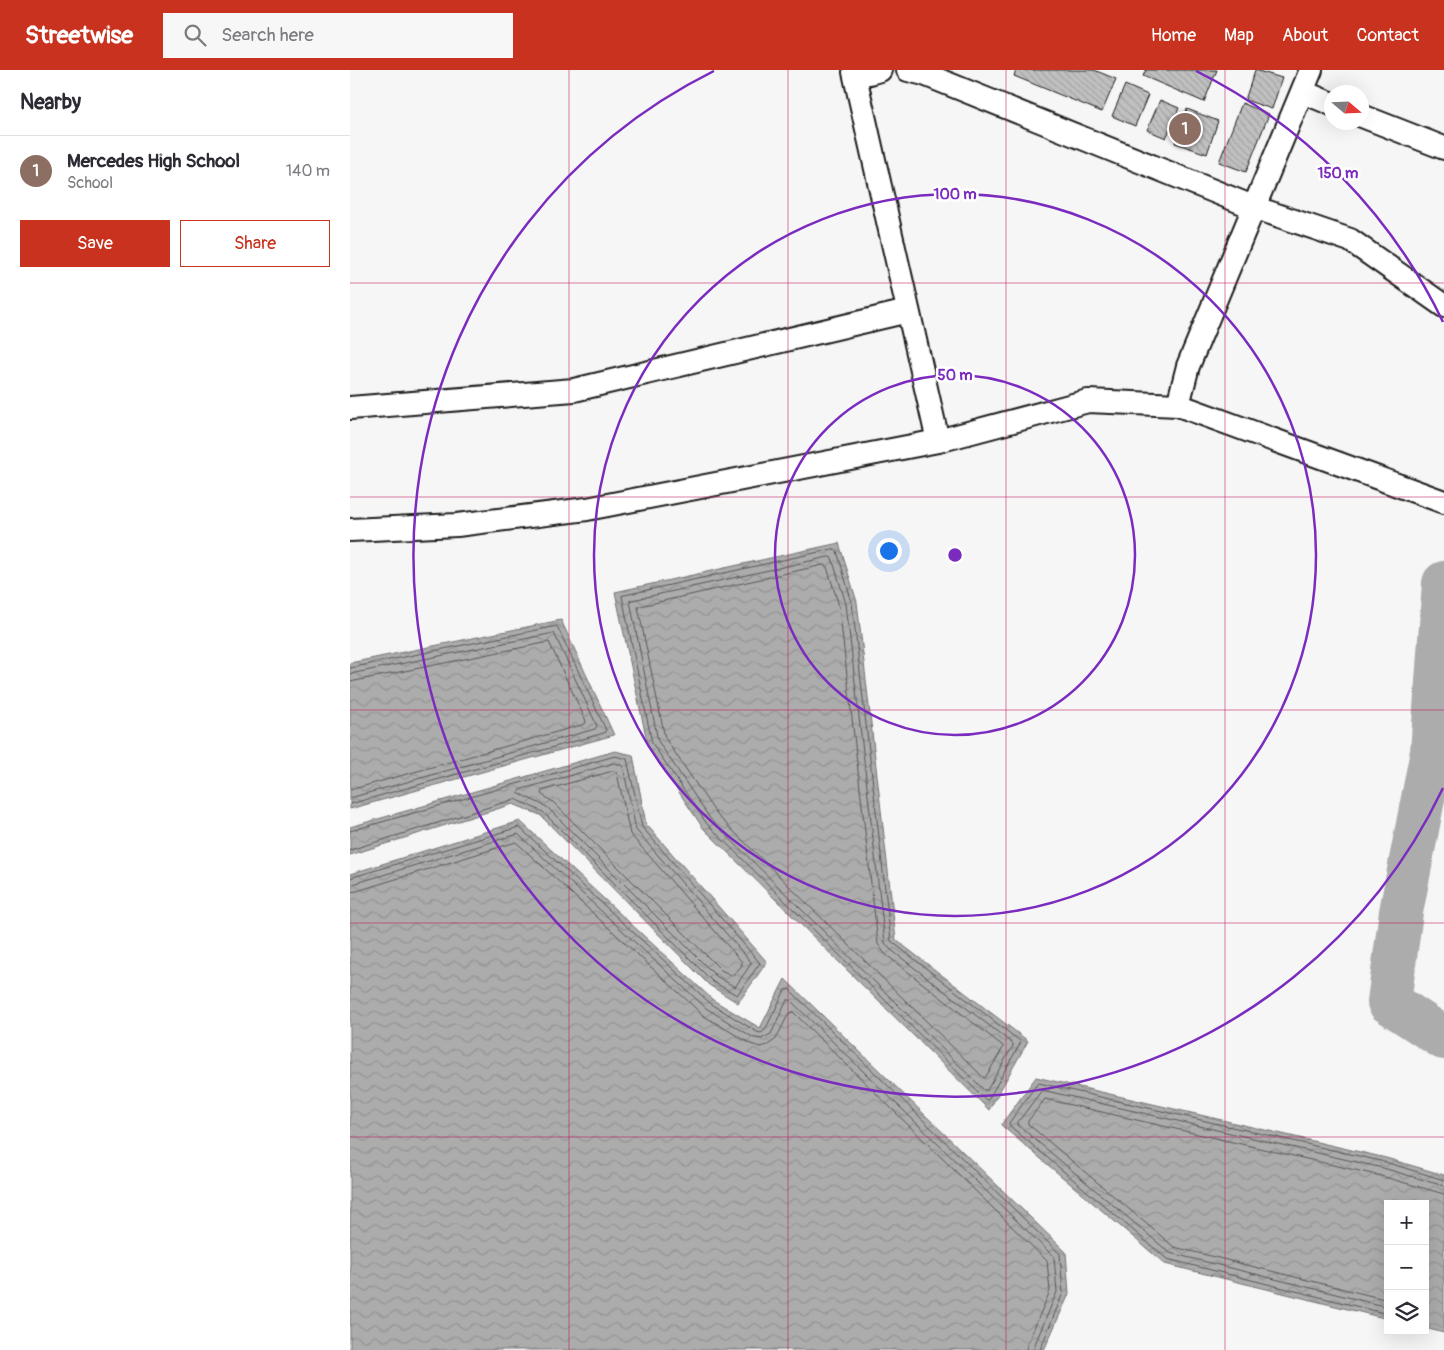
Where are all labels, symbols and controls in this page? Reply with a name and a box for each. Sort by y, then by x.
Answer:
search box [163,13,513,58]
text: Streetwise [25,21,133,50]
icon: search [181,21,209,49]
text: Search here [221,23,314,47]
text: Home [1151,24,1196,47]
text: Map [1224,24,1254,47]
text: About [1282,24,1328,47]
text: Contact [1356,24,1419,47]
north arrow [1324,85,1369,130]
text: Nearby [20,89,81,116]
pin: 1 [1169,110,1201,148]
text: Mercedes High School [67,149,240,173]
text: 1 [33,161,39,181]
text: 140 m [286,161,330,181]
text: 150 m [1318,164,1358,183]
text: School [67,173,113,193]
text: 100 m [934,185,976,204]
button: Save [20,220,170,267]
button: Share [180,220,330,267]
text: 50 m [938,366,972,385]
your location [876,538,902,564]
centre of rings [946,546,964,564]
map controls [1384,1200,1429,1335]
button: + [1384,1200,1429,1245]
button: − [1384,1245,1429,1290]
button: layers [1384,1290,1429,1335]

